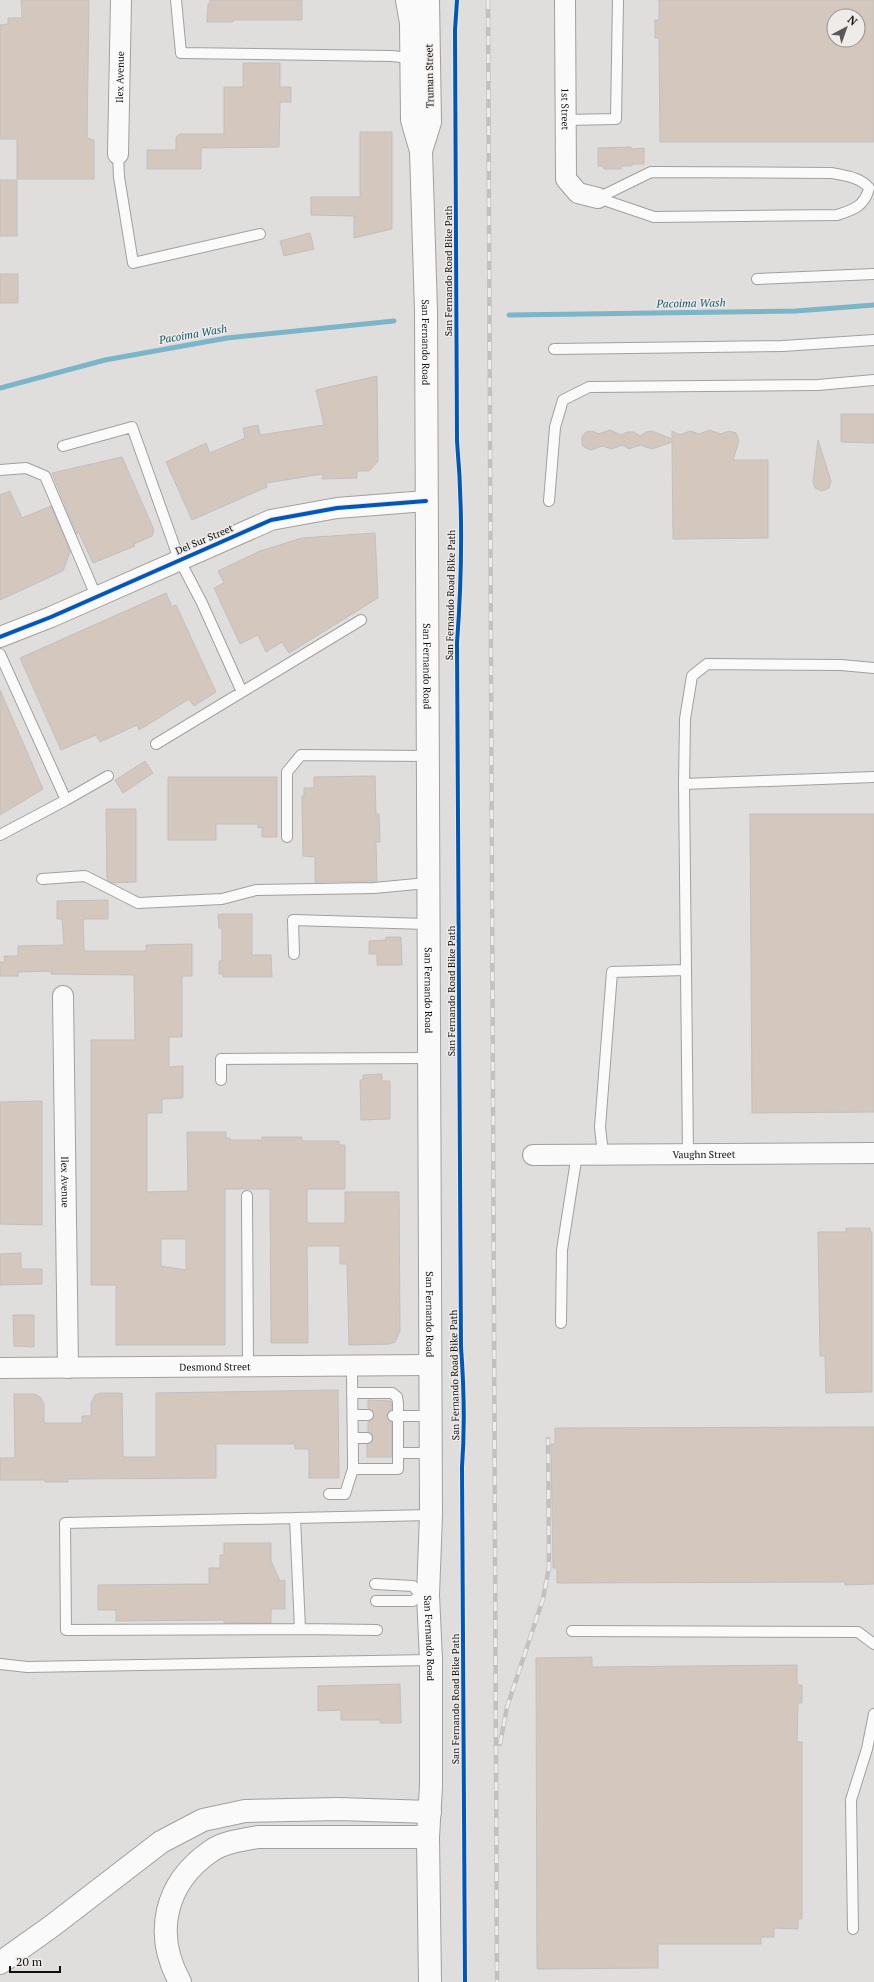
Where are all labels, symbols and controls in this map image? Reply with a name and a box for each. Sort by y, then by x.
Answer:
north arrow [826,8,866,48]
text: N [845,12,861,29]
street label: Truman Street [422,43,437,108]
street label: Ilex Avenue [113,51,127,103]
street label: 1st Street [558,88,572,131]
street label: San Fernando Road Bike Path [442,206,455,336]
water label: Pacoima Wash [655,295,726,311]
street label: San Fernando Road [419,299,432,386]
water label: Pacoima Wash [157,321,228,347]
street label: Del Sur Street [173,521,235,557]
street label: San Fernando Road Bike Path [443,530,458,660]
street label: San Fernando Road [420,623,434,710]
street label: San Fernando Road Bike Path [445,926,458,1056]
street label: San Fernando Road [422,947,435,1034]
street label: Vaughn Street [672,1148,736,1161]
street label: Ilex Avenue [58,1156,72,1208]
street label: San Fernando Road [423,1271,436,1358]
street label: San Fernando Road Bike Path [447,1310,462,1440]
street label: Desmond Street [179,1360,251,1374]
street label: San Fernando Road [421,1595,437,1682]
street label: San Fernando Road Bike Path [449,1634,462,1764]
scale bar [10,1948,60,1974]
text: 20 m [16,1954,43,1969]

